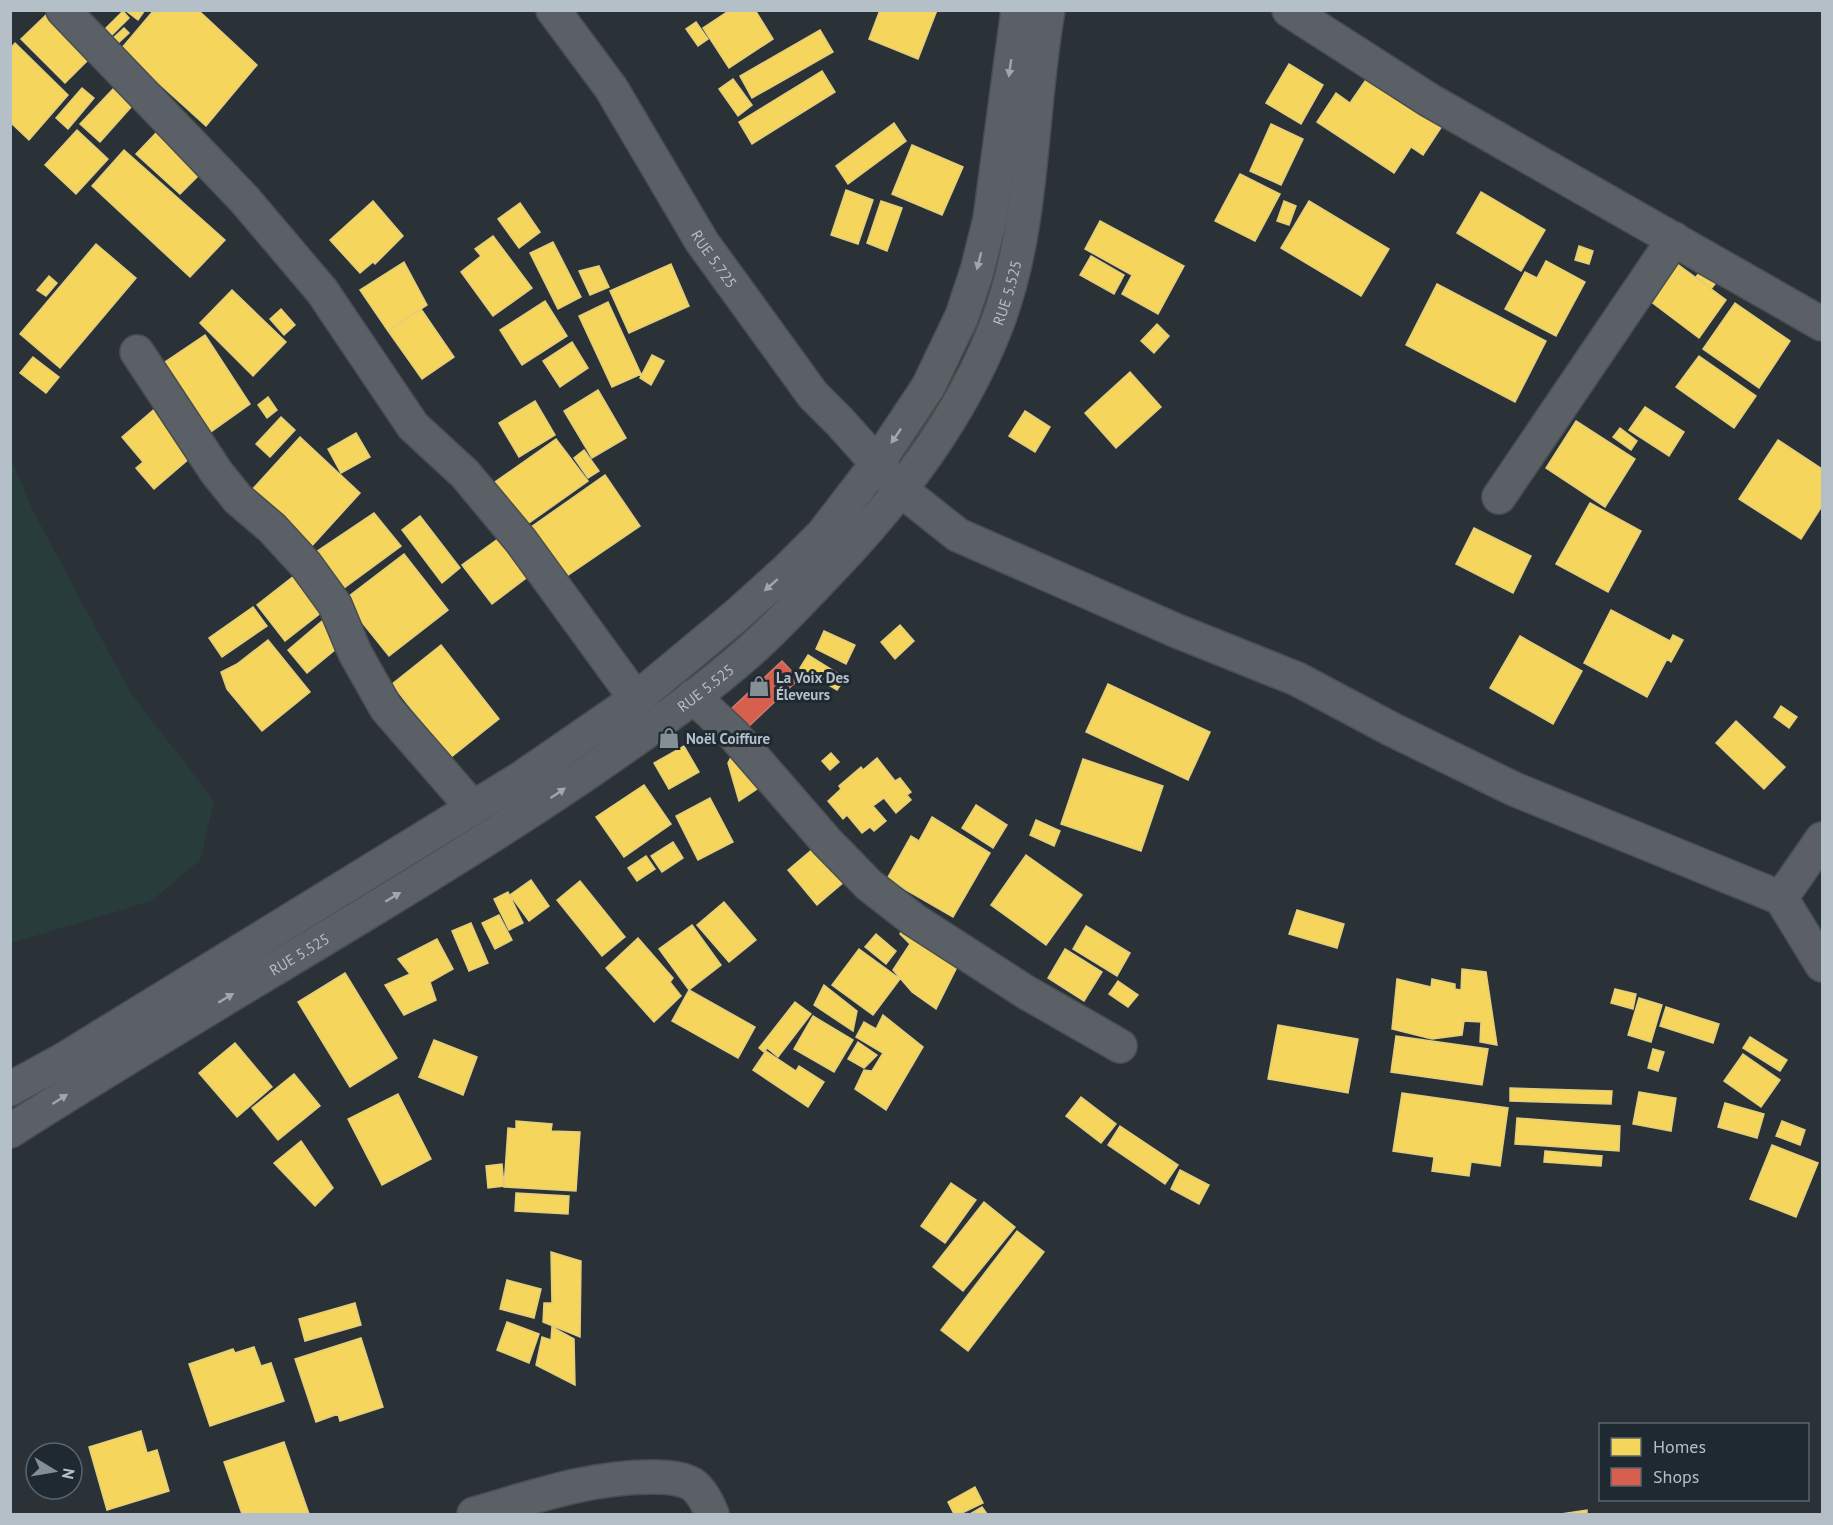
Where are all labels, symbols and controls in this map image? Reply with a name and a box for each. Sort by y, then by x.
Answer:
one-way arrow [1005,59,1014,78]
street label: RUE 5.725 [687,226,742,292]
one-way arrow [974,252,984,270]
street label: RUE 5.525 [988,258,1025,328]
one-way arrow [890,427,902,443]
one-way arrow [764,578,779,591]
street label: RUE 5.525 [673,660,738,716]
place label: La Voix Des Éleveurs [776,668,849,704]
shop icon: La Voix Des Éleveurs [747,674,771,698]
shop icon: Noël Coiffure [657,726,681,750]
place label: Noël Coiffure [686,729,770,748]
one-way arrow [550,788,566,799]
one-way arrow [385,892,401,903]
street label: RUE 5.525 [266,929,333,979]
one-way arrow [218,993,235,1004]
one-way arrow [51,1093,67,1105]
legend [1599,1423,1809,1501]
text: Homes [1653,1435,1706,1458]
north arrow [24,1441,84,1501]
text: Shops [1653,1465,1699,1488]
text: N [58,1467,80,1481]

